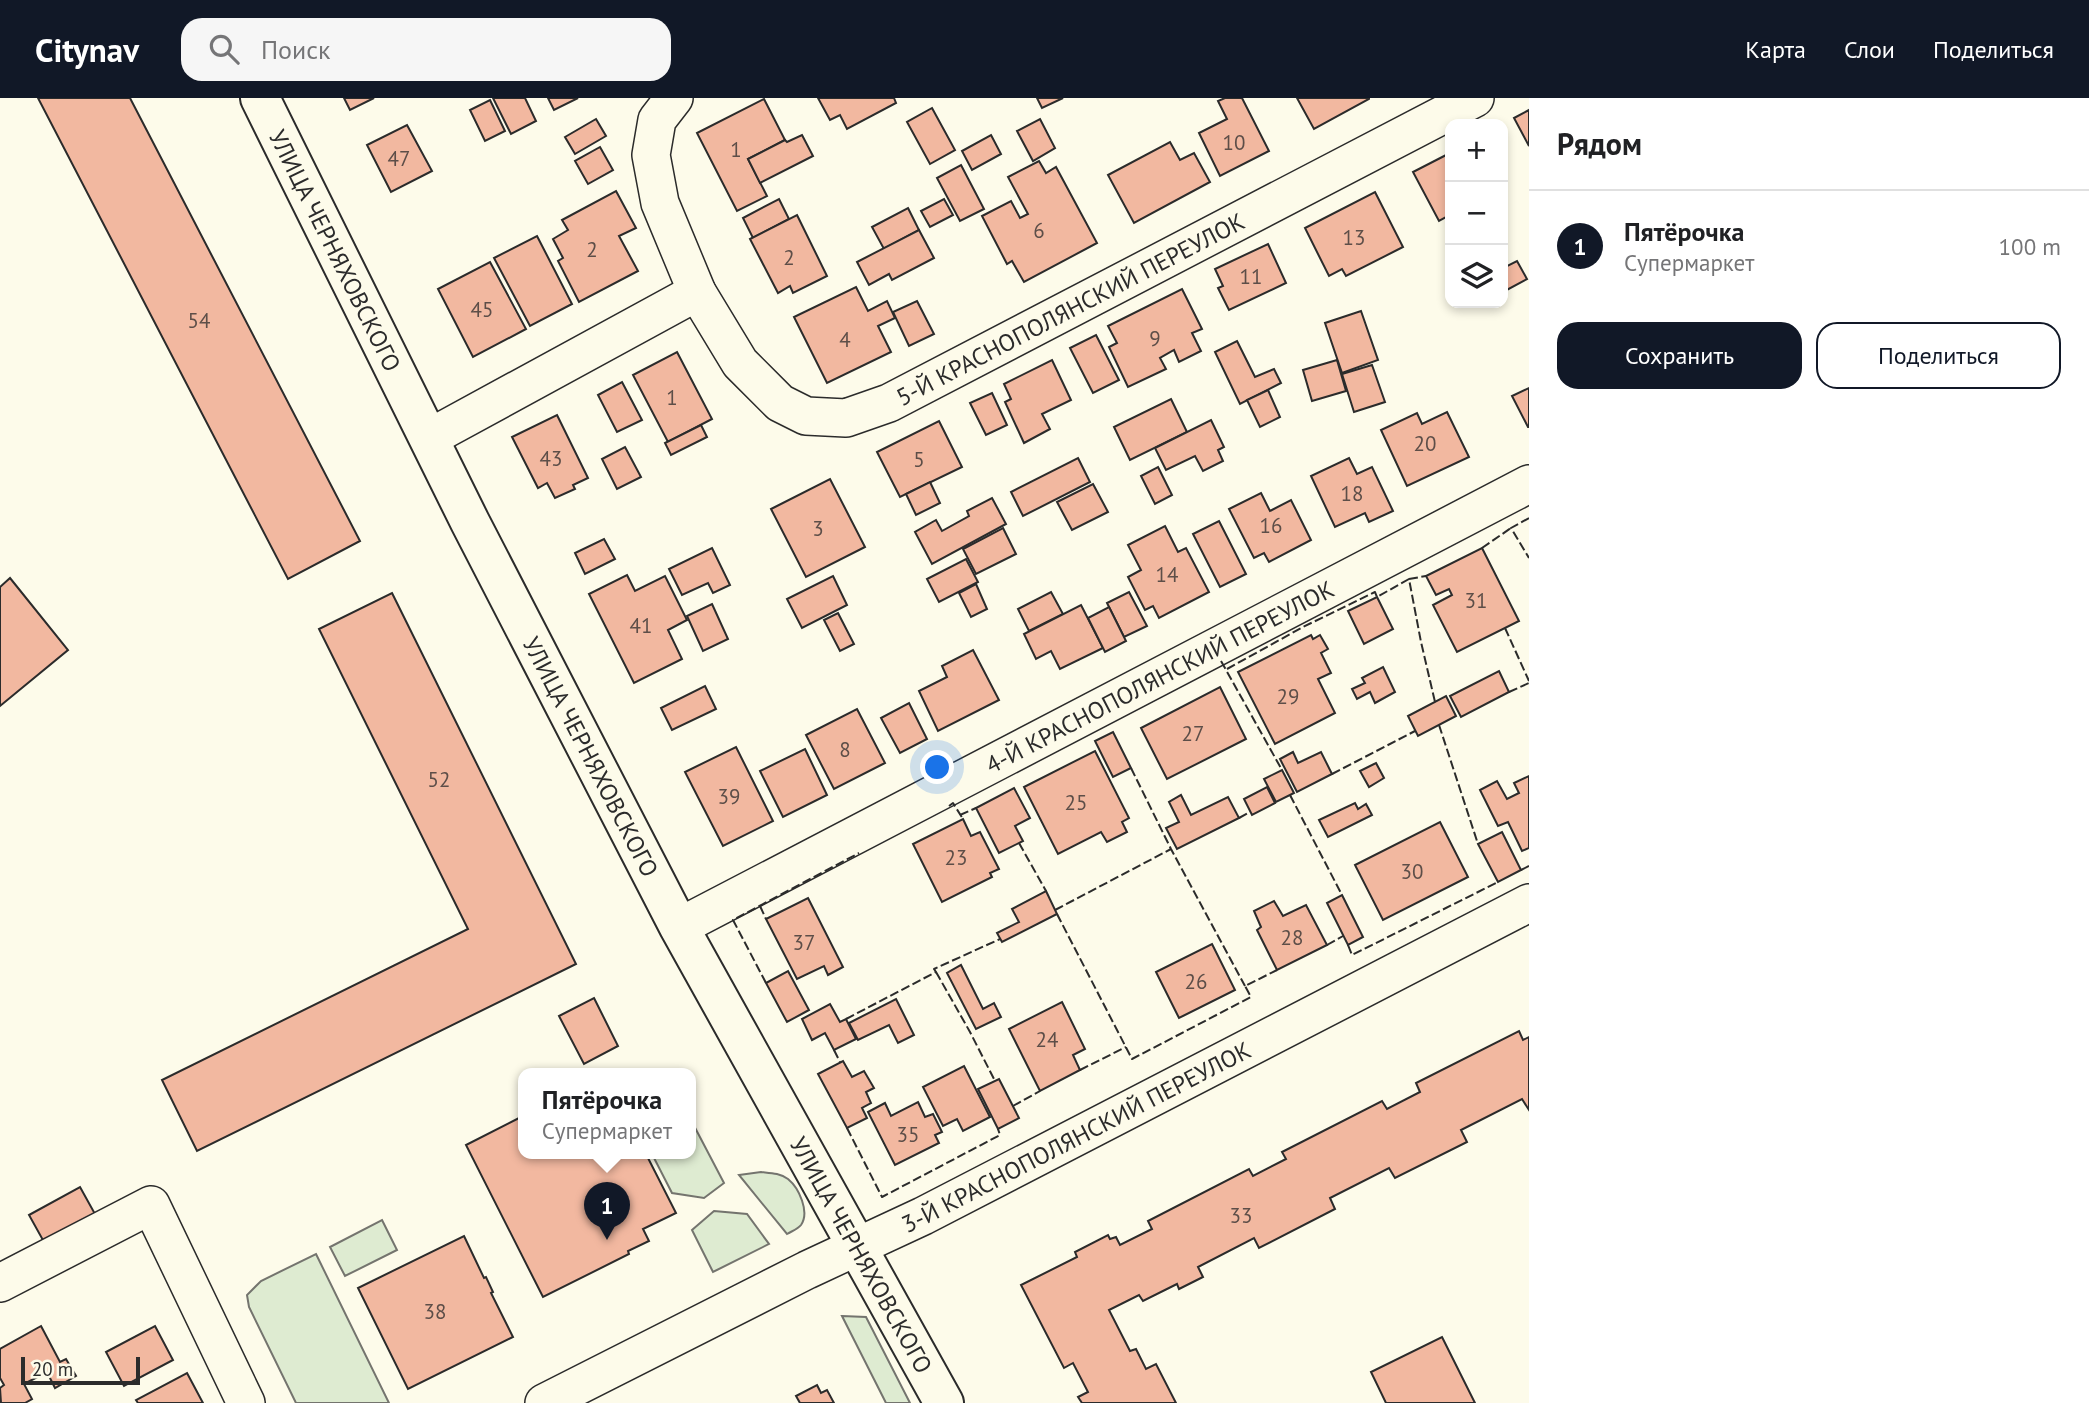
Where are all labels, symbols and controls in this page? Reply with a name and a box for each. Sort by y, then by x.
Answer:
search box [181,18,671,81]
text: Citynav [35,28,139,71]
icon: search [205,30,243,68]
text: Поиск [261,33,330,66]
text: Карта [1745,34,1806,65]
text: Слои [1844,34,1895,65]
text: Поделиться [1933,34,2054,65]
map controls [1445,119,1508,308]
button: + [1445,119,1508,182]
street label: УЛИЦА ЧЕРНЯХОВСКОГО [263,124,408,376]
text: Рядом [1557,124,1642,163]
house number: 10 [1223,129,1245,156]
house number: 1 [730,136,742,163]
house number: 47 [388,145,410,172]
button: − [1445,182,1508,245]
street label: 5-Й КРАСНОПОЛЯНСКИЙ ПЕРЕУЛОК [891,205,1250,412]
text: Пятёрочка [1624,215,1744,248]
house number: 6 [1033,217,1045,244]
house number: 13 [1343,224,1365,251]
text: 1 [1573,232,1587,261]
text: 100 m [1999,232,2061,261]
house number: 2 [586,236,598,263]
house number: 2 [783,244,795,271]
button: layers [1445,245,1508,308]
text: Супермаркет [1624,248,1754,277]
house number: 11 [1240,263,1262,290]
house number: 45 [471,296,493,323]
house number: 54 [188,307,210,334]
button: Сохранить [1557,322,1802,389]
button: Поделиться [1816,322,2061,389]
house number: 9 [1149,325,1161,352]
house number: 4 [839,326,851,353]
house number: 1 [666,384,678,411]
house number: 20 [1414,430,1436,457]
house number: 43 [540,445,562,472]
house number: 5 [913,446,925,473]
house number: 18 [1341,480,1363,507]
house number: 16 [1260,512,1282,539]
house number: 3 [812,515,824,542]
house number: 14 [1156,561,1178,588]
street label: 4-Й КРАСНОПОЛЯНСКИЙ ПЕРЕУЛОК [980,573,1339,780]
house number: 31 [1465,587,1487,614]
house number: 41 [630,612,652,639]
street label: УЛИЦА ЧЕРНЯХОВСКОГО [516,631,666,882]
house number: 29 [1277,683,1299,710]
house number: 27 [1182,720,1204,747]
house number: 8 [839,736,851,763]
your location [920,750,954,784]
house number: 52 [428,766,450,793]
house number: 39 [718,783,740,810]
house number: 25 [1065,789,1087,816]
house number: 23 [945,844,967,871]
house number: 30 [1401,858,1423,885]
house number: 28 [1281,924,1303,951]
house number: 37 [793,929,815,956]
house number: 26 [1185,968,1207,995]
house number: 24 [1036,1026,1058,1053]
street label: 3-Й КРАСНОПОЛЯНСКИЙ ПЕРЕУЛОК [896,1034,1256,1239]
popup [518,1068,696,1159]
text: Пятёрочка [542,1083,662,1116]
text: Супермаркет [542,1116,672,1145]
house number: 35 [897,1121,919,1148]
street label: УЛИЦА ЧЕРНЯХОВСКОГО [783,1131,940,1378]
pin: 1 [584,1182,630,1240]
house number: 33 [1230,1202,1252,1229]
house number: 38 [424,1298,446,1325]
scale bar [21,1354,140,1386]
text: 20 m [32,1357,73,1381]

